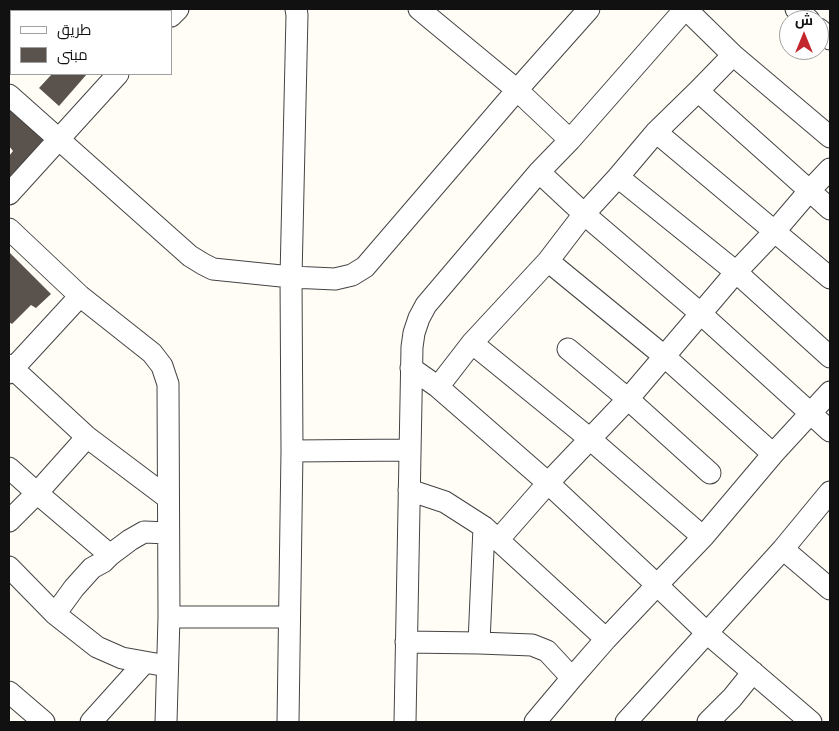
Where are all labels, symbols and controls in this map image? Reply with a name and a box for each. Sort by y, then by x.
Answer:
legend [10,10,172,75]
north arrow [779,10,829,60]
text: ش [795,13,813,28]
text: طريق [57,22,91,38]
text: مبنى [57,47,88,63]

